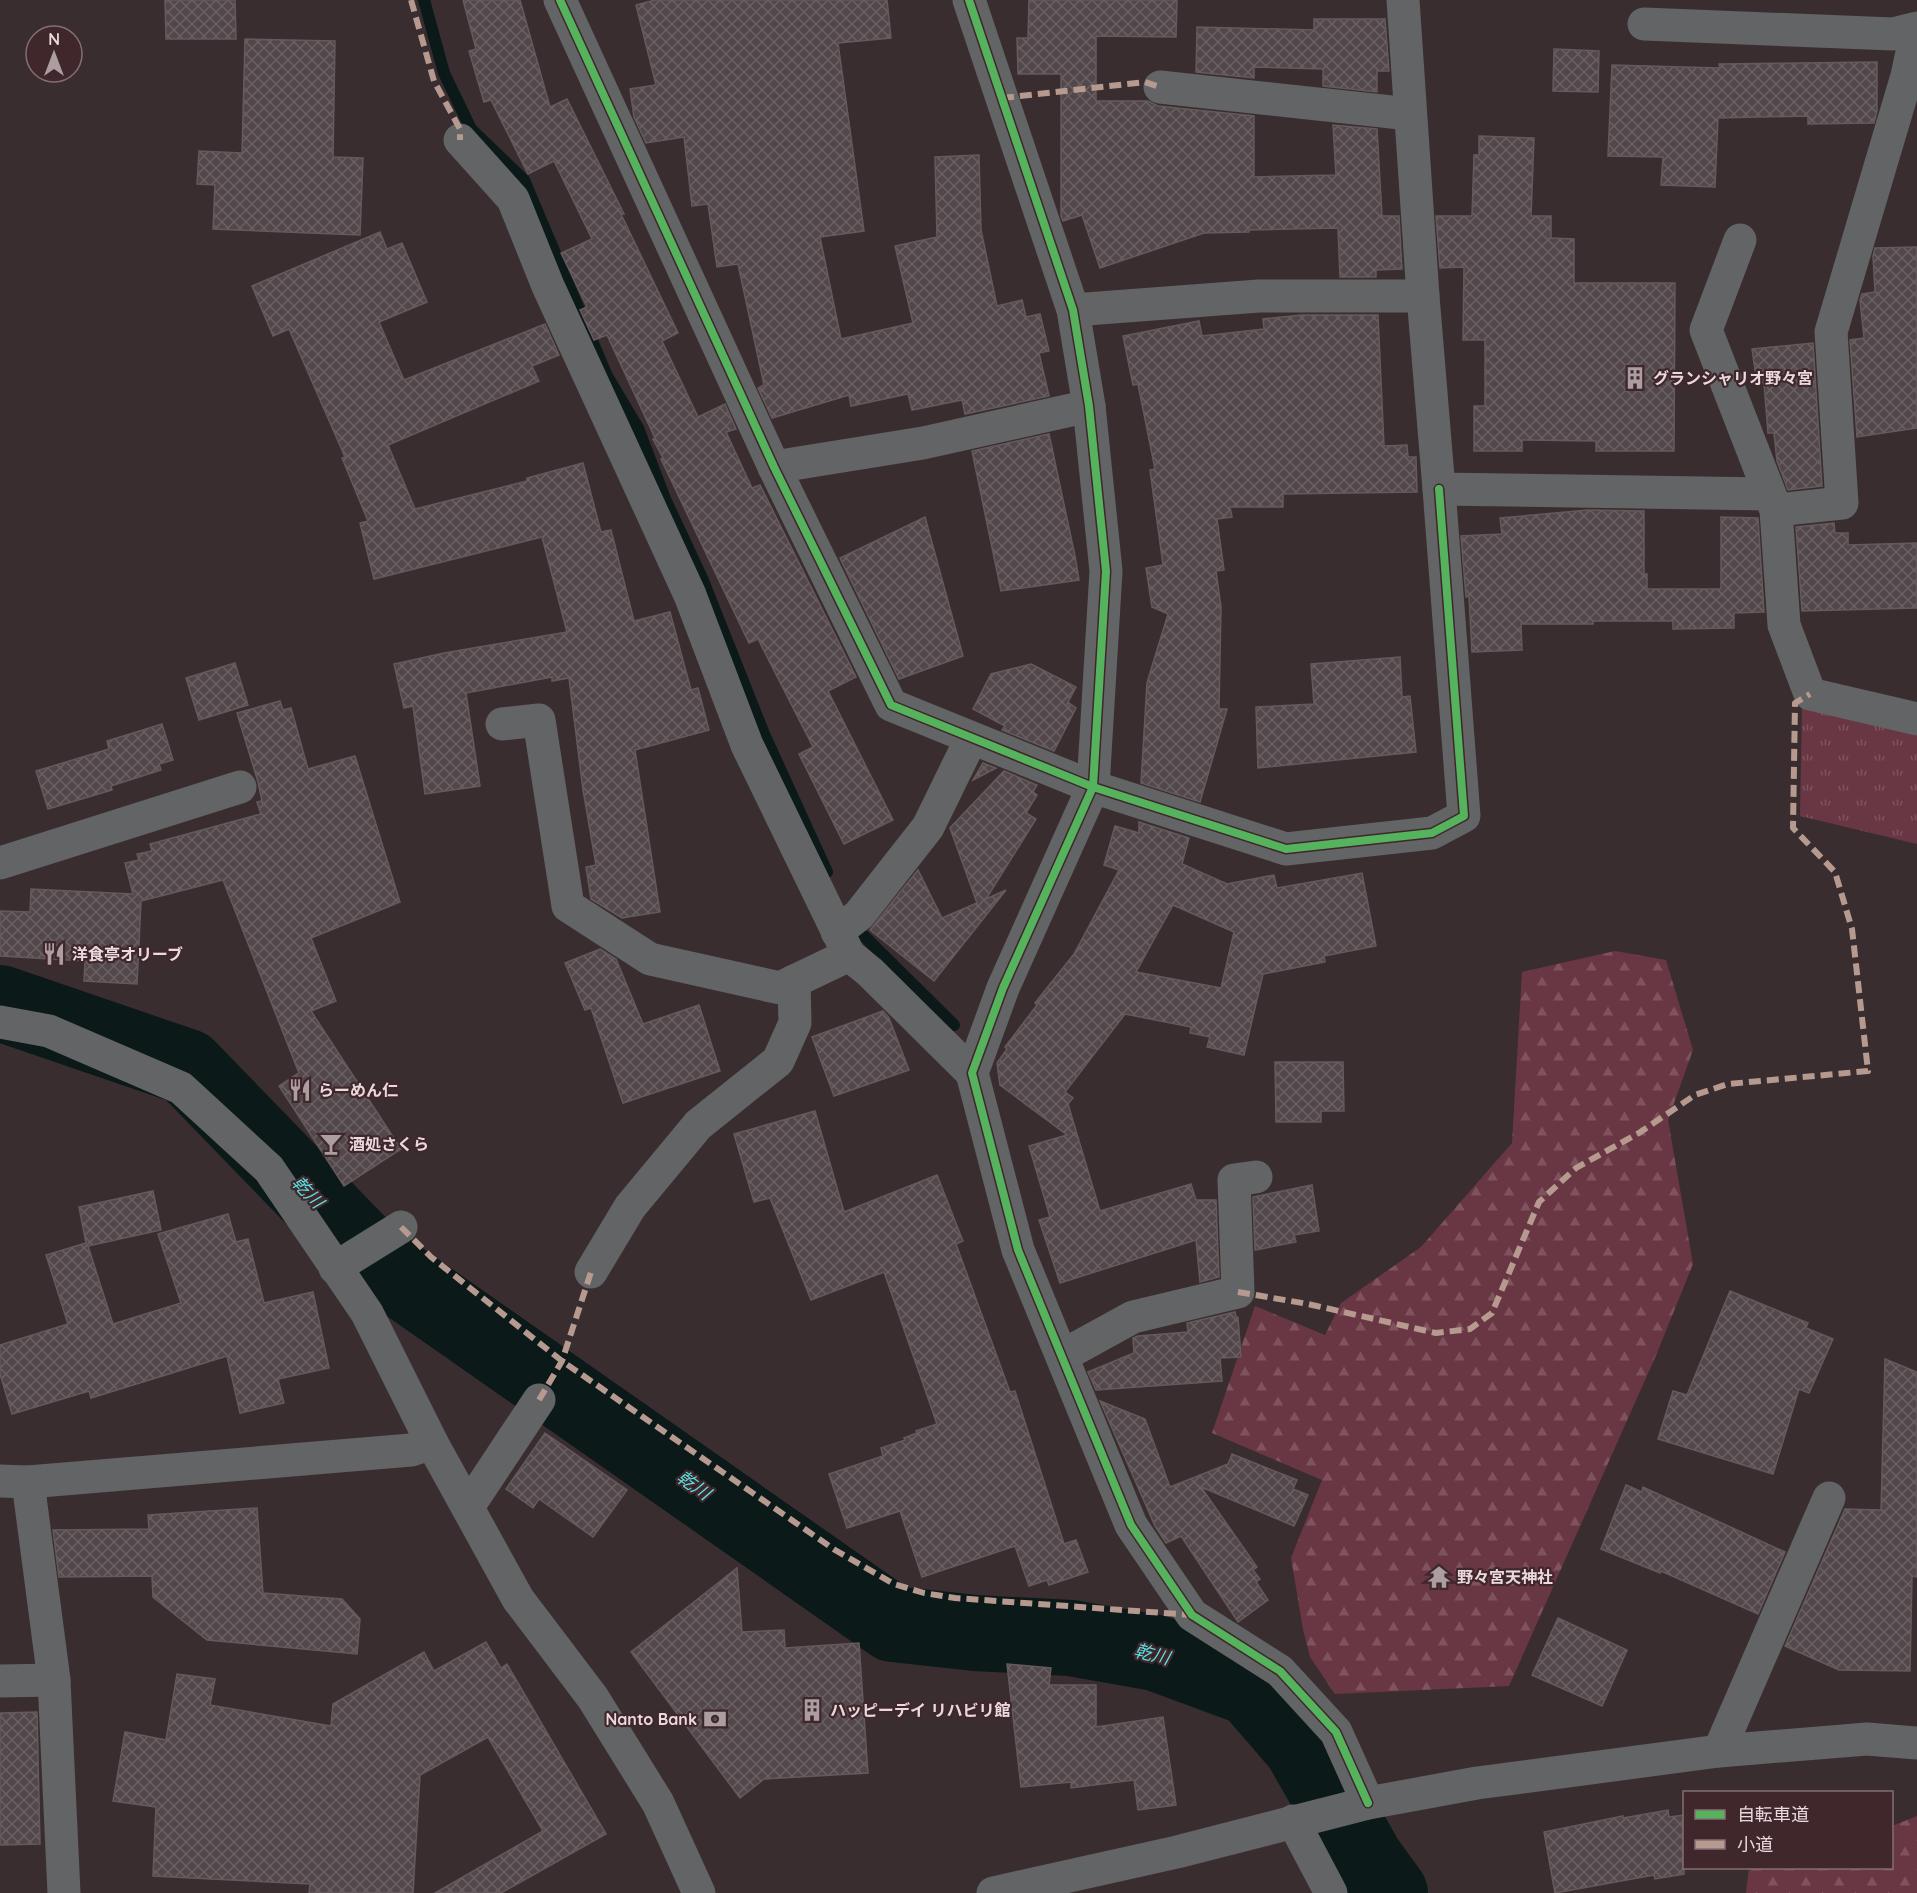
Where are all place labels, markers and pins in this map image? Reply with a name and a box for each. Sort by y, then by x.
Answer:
building icon: グランシャリオ野々宮 [1622,365,1648,391]
place label: グランシャリオ野々宮 [1653,368,1813,388]
restaurant icon: 洋食亭オリーブ [41,941,67,967]
place label: 洋食亭オリーブ [72,944,183,964]
restaurant icon: らーめん仁 [287,1077,313,1103]
place label: らーめん仁 [318,1080,398,1100]
bar icon: 酒処さくら [318,1131,344,1157]
place label: 酒処さくら [349,1134,429,1154]
temple icon: 野々宮天神社 [1426,1564,1452,1590]
place label: 野々宮天神社 [1457,1567,1553,1587]
building icon: ハッピーデイ リハビリ館 [799,1697,825,1723]
place label: ハッピーデイ リハビリ館 [830,1700,1010,1720]
bank icon: Nanto Bank [702,1706,728,1732]
place label: Nanto Bank [606,1709,697,1729]

